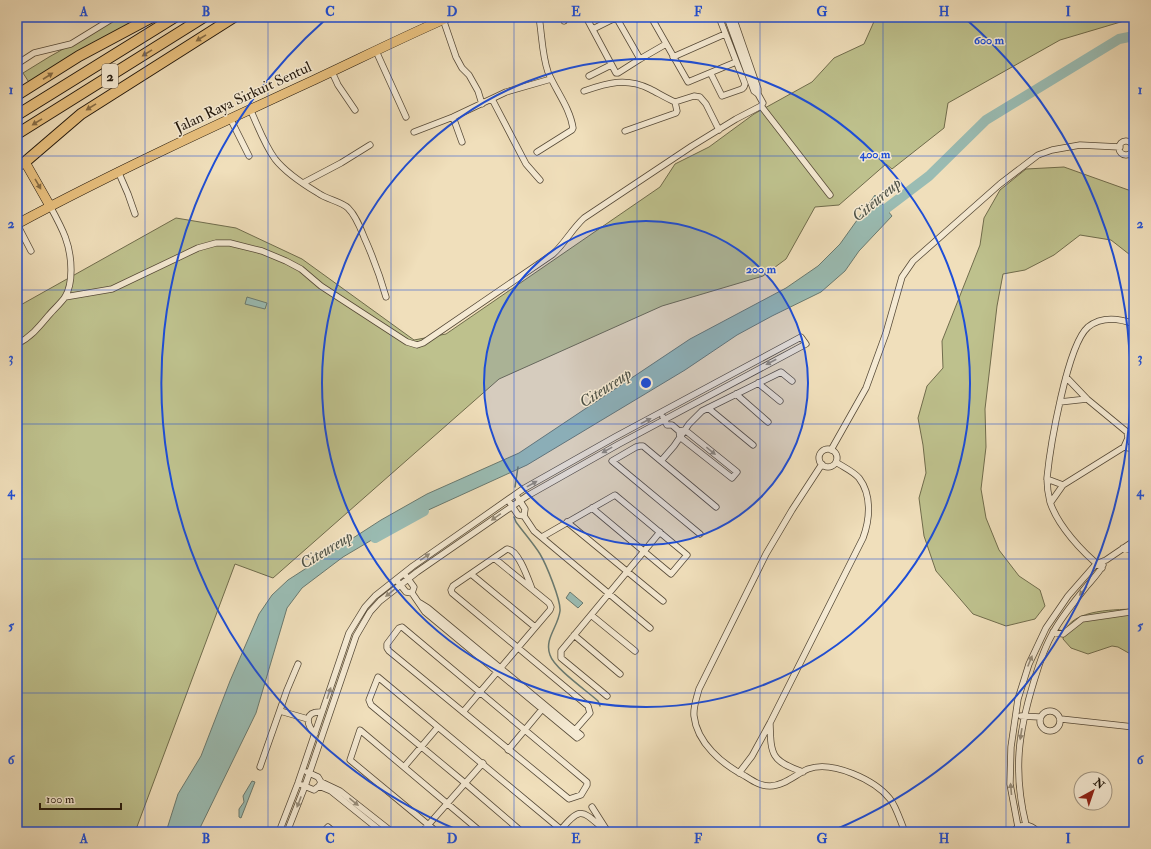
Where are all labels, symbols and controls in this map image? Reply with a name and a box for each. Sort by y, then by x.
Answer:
text: A [79,4,89,20]
text: B [202,4,210,20]
text: C [325,4,335,20]
text: D [447,4,458,20]
text: E [571,4,581,20]
text: F [694,4,703,20]
text: G [817,4,828,20]
text: H [939,4,950,20]
text: I [1065,4,1071,20]
text: 600 m [974,33,1005,48]
one-way arrow [196,34,206,42]
one-way arrow [141,49,153,56]
street label: Jalan Raya Sirkuit Sentul [171,57,315,139]
road number: 2 [102,64,118,88]
one-way arrow [43,72,53,80]
text: 1 [9,82,14,98]
text: 1 [1138,82,1143,98]
one-way arrow [86,103,96,111]
one-way arrow [31,118,43,125]
text: 400 m [859,147,891,162]
water label: Citeureup [848,173,906,226]
one-way arrow [34,178,41,190]
text: 2 [8,216,15,232]
text: 2 [1137,216,1144,232]
text: 200 m [746,262,777,277]
text: 3 [9,350,14,366]
text: 3 [1138,350,1143,366]
one-way arrow [765,359,777,366]
water label: Citeureup [576,363,636,412]
centre of rings [639,376,653,390]
one-way arrow [640,418,652,425]
one-way arrow [601,447,613,454]
one-way arrow [705,447,716,455]
one-way arrow [526,481,538,488]
text: 4 [6,484,15,500]
text: 4 [1135,484,1144,500]
one-way arrow [491,513,501,521]
water label: Citeureup [296,526,357,573]
one-way arrow [420,553,430,561]
one-way arrow [1079,586,1088,596]
one-way arrow [385,588,395,597]
text: 5 [8,618,14,634]
text: 5 [1137,618,1143,634]
one-way arrow [1028,655,1034,667]
one-way arrow [326,687,332,699]
one-way arrow [1018,728,1024,740]
text: 6 [8,752,16,768]
text: 6 [1137,752,1145,768]
north arrow [1073,771,1113,811]
text: N [1090,775,1108,793]
one-way arrow [1008,782,1014,795]
scale bar [40,785,121,811]
text: 100 m [46,792,75,807]
one-way arrow [295,796,301,808]
one-way arrow [349,797,360,806]
text: A [79,831,89,847]
text: B [202,831,210,847]
text: C [325,831,335,847]
text: D [447,831,458,847]
text: E [571,831,581,847]
text: F [694,831,703,847]
text: G [817,831,828,847]
text: H [939,831,950,847]
text: I [1065,831,1071,847]

